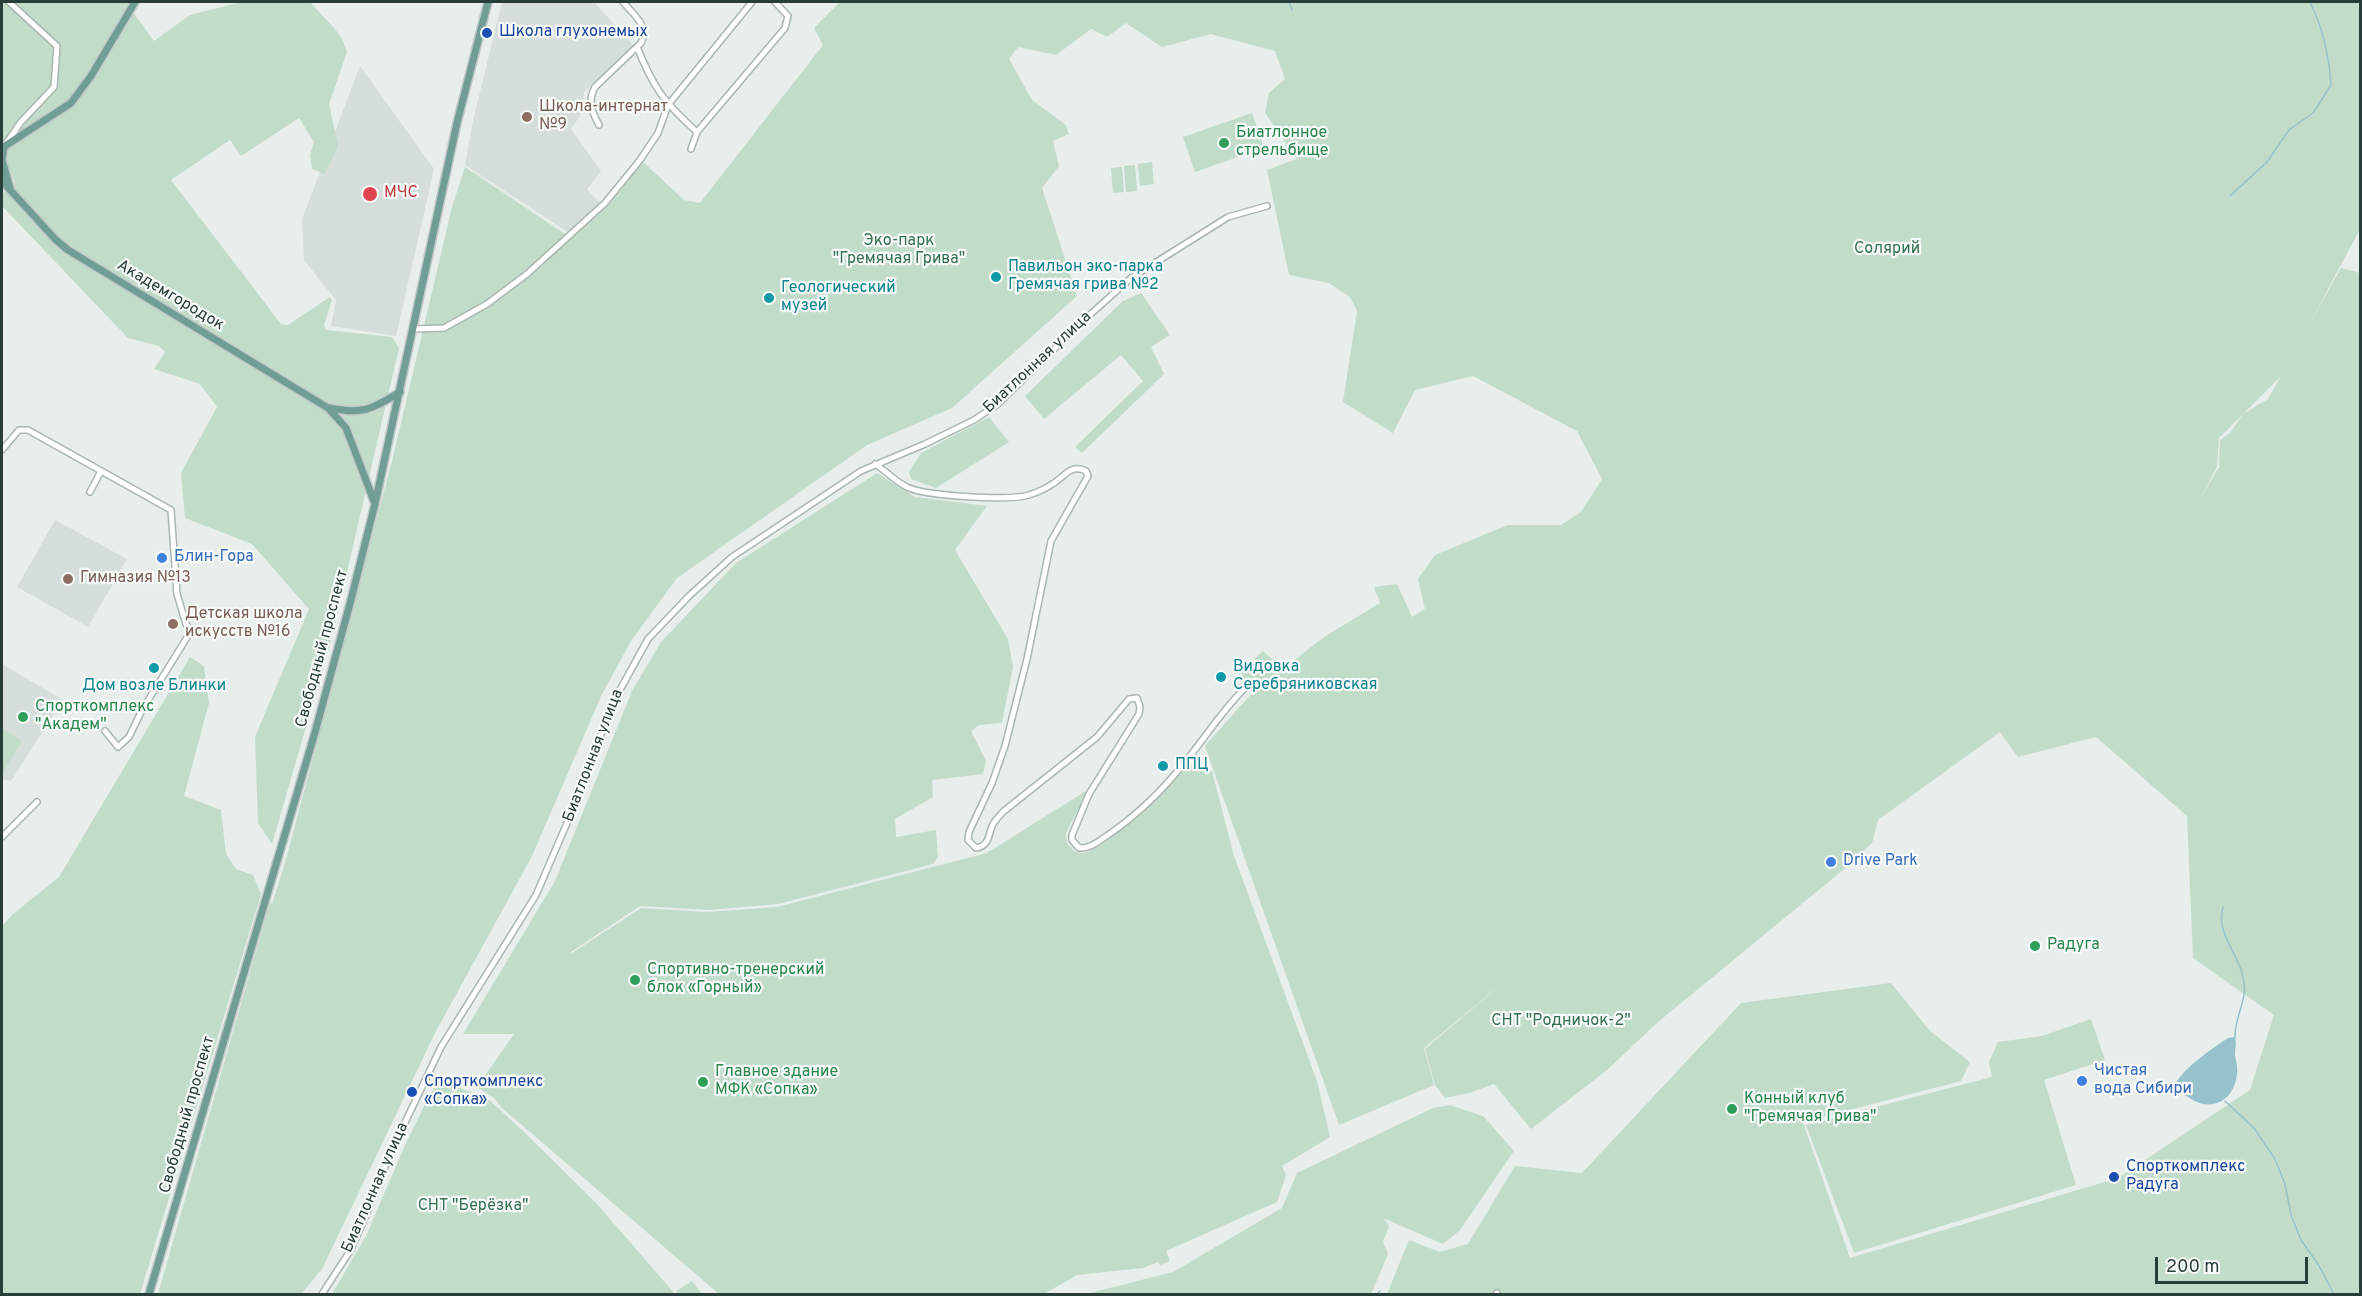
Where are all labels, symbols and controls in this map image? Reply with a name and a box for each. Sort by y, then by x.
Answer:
place label: Школа глухонемых [499,23,648,43]
marker: Школа глухонемых [480,26,494,40]
place label: Школа-интернат №9 [539,98,668,136]
marker: Школа-интернат №9 [520,110,534,124]
place label: Биатлонное стрельбище [1236,124,1328,162]
marker: Биатлонное стрельбище [1217,136,1231,150]
place label: МЧС [384,184,418,204]
marker: МЧС [361,185,379,203]
park label: Эко-парк "Гремячая Грива" [833,232,965,270]
park label: Солярий [1854,240,1920,260]
street label: Академгородок [113,256,227,336]
place label: Павильон эко-парка Гремячая грива №2 [1008,258,1163,296]
marker: Павильон эко-парка Гремячая грива №2 [989,270,1003,284]
place label: Геологический музей [781,279,896,317]
marker: Геологический музей [762,291,776,305]
street label: Биатлонная улица [980,308,1096,418]
place label: Блин-Гора [174,548,254,568]
marker: Блин-Гора [155,551,169,565]
street label: Свободный проспект [293,568,353,730]
place label: Гимназия №13 [80,569,191,589]
marker: Гимназия №13 [61,572,75,586]
place label: Детская школа искусств №16 [185,605,302,643]
marker: Детская школа искусств №16 [166,617,180,631]
place label: Видовка Серебряниковская [1233,658,1378,696]
marker: Дом возле Блинки [147,661,161,675]
marker: Видовка Серебряниковская [1214,670,1228,684]
place label: Дом возле Блинки [82,677,226,697]
street label: Биатлонная улица [560,687,628,825]
place label: Спорткомплекс "Академ" [35,698,154,736]
marker: Спорткомплекс "Академ" [16,710,30,724]
place label: ППЦ [1175,756,1209,776]
marker: ППЦ [1156,759,1170,773]
place label: Drive Park [1843,852,1918,872]
marker: Drive Park [1824,855,1838,869]
place label: Радуга [2047,936,2100,956]
marker: Радуга [2028,939,2042,953]
place label: Спортивно-тренерский блок «Горный» [647,961,824,999]
marker: Спортивно-тренерский блок «Горный» [628,973,642,987]
park label: СНТ "Родничок-2" [1491,1012,1631,1032]
street label: Свободный проспект [156,1034,220,1196]
place label: Чистая вода Сибири [2094,1062,2192,1100]
place label: Главное здание МФК «Сопка» [715,1063,838,1101]
place label: Спорткомплекс «Сопка» [424,1073,543,1111]
marker: Чистая вода Сибири [2075,1074,2089,1088]
marker: Главное здание МФК «Сопка» [696,1075,710,1089]
marker: Спорткомплекс «Сопка» [405,1085,419,1099]
place label: Конный клуб "Гремячая Грива" [1744,1090,1876,1128]
marker: Конный клуб "Гремячая Грива" [1725,1102,1739,1116]
street label: Биатлонная улица [339,1120,413,1256]
place label: Спорткомплекс Радуга [2126,1158,2245,1196]
marker: Спорткомплекс Радуга [2107,1170,2121,1184]
park label: СНТ "Берёзка" [418,1197,528,1217]
scale bar [2158,1245,2311,1283]
text: 200 m [2166,1256,2219,1279]

